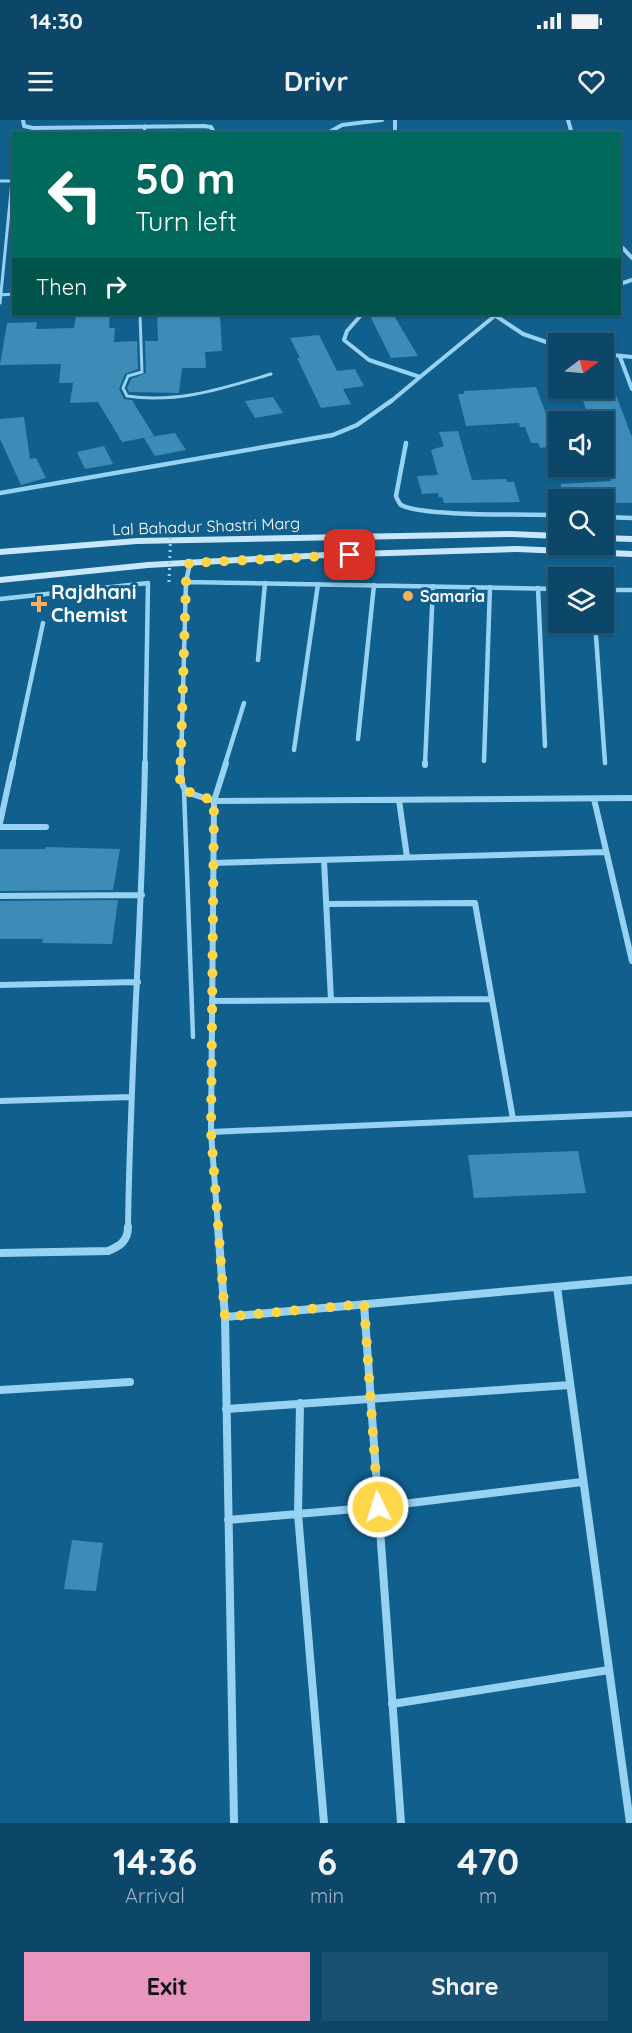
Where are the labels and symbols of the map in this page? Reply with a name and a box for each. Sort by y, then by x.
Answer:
north arrow [548,333,614,399]
street label: Lal Bahadur Shastri Marg [112,513,300,539]
pin [324,529,375,580]
place label: Rajdhani Chemist [51,579,136,627]
place label: Samaria [420,586,485,606]
marker: Samaria [401,589,415,603]
marker: Rajdhani Chemist [32,597,46,611]
position arrow [346,1475,410,1539]

